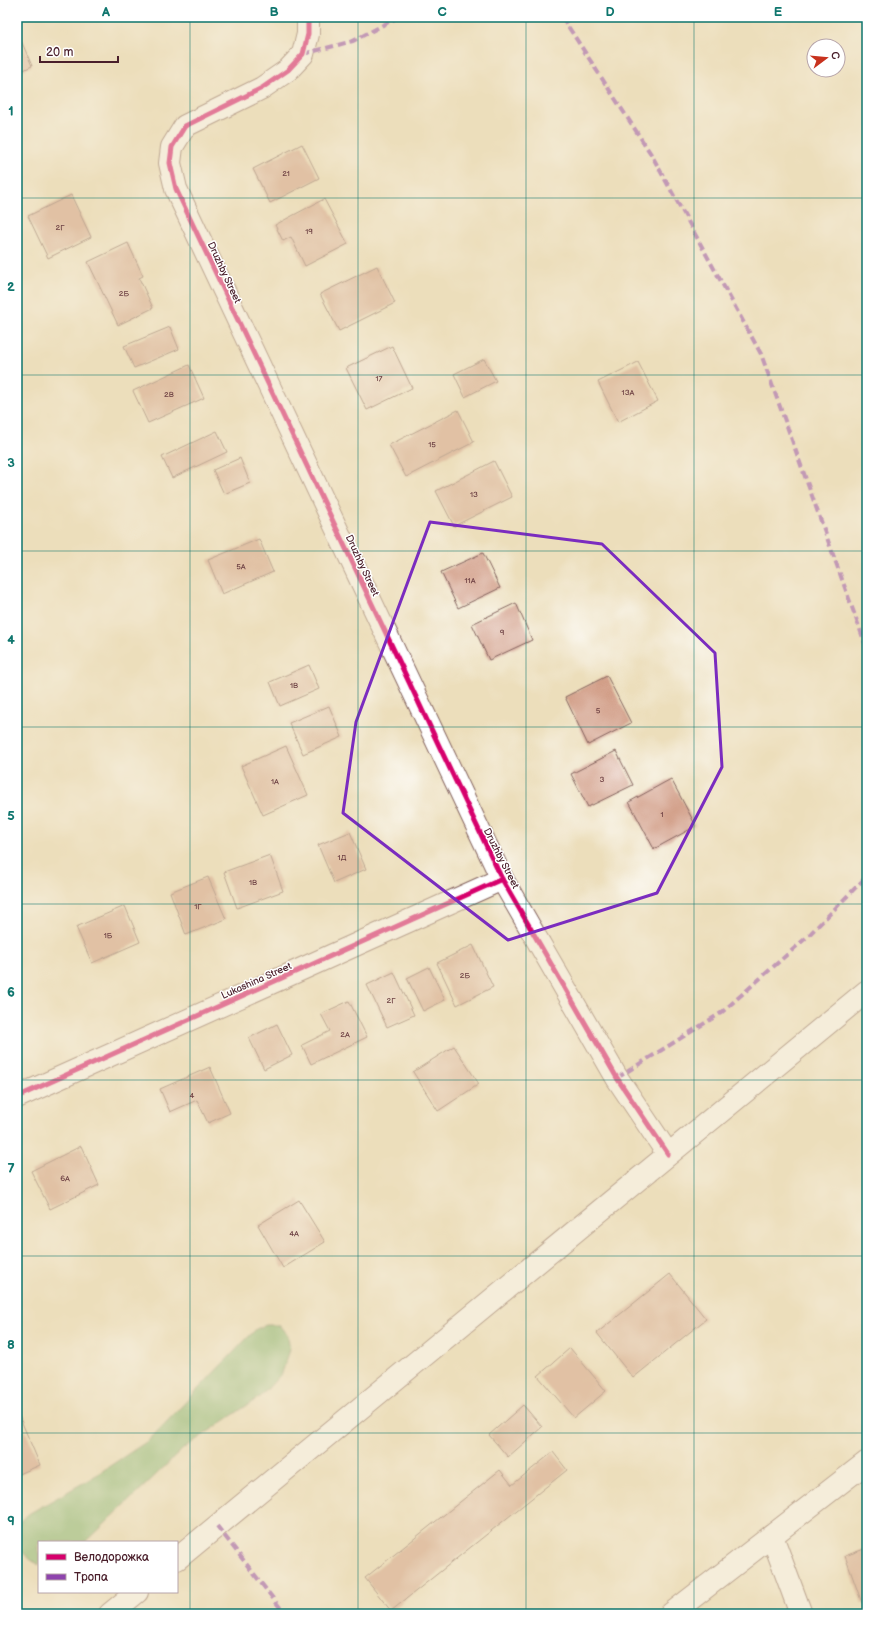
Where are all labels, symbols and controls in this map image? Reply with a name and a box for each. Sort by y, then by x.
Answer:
text: A [101,4,110,20]
text: B [269,4,279,20]
text: C [437,4,447,20]
text: D [605,4,615,20]
text: E [774,4,783,20]
scale bar [40,38,118,64]
north arrow [806,38,846,78]
text: 20 m [46,45,73,60]
text: С [828,50,843,61]
text: 1 [8,103,14,119]
house number: 21 [282,169,290,178]
house number: 2Г [55,223,65,232]
house number: 19 [305,227,313,236]
street label: Druzhby Street [205,240,244,305]
text: 2 [7,279,15,295]
house number: 2Б [119,289,130,298]
house number: 17 [375,374,383,383]
house number: 13А [622,388,635,397]
house number: 2В [164,390,174,399]
house number: 15 [428,440,436,449]
text: 3 [7,455,15,471]
house number: 13 [470,490,478,499]
street label: Druzhby Street [343,533,382,598]
house number: 5А [236,562,246,571]
house number: 11А [464,576,476,585]
house number: 9 [500,628,505,637]
text: 4 [7,632,15,648]
house number: 1В [290,681,298,690]
house number: 5 [596,706,601,715]
house number: 3 [600,775,605,784]
house number: 1А [271,777,279,786]
text: 5 [7,808,15,824]
house number: 1 [660,810,664,819]
street label: Druzhby Street [481,826,521,891]
house number: 1Д [338,853,347,862]
house number: 1В [249,878,257,887]
house number: 1Г [194,902,202,911]
house number: 1Б [104,931,113,940]
street label: Lukashina Street [219,960,293,1002]
house number: 2Б [460,971,471,980]
text: 6 [7,984,15,1000]
house number: 2Г [386,996,396,1005]
house number: 2А [340,1030,350,1039]
house number: 4 [190,1091,195,1100]
text: 7 [7,1161,15,1177]
house number: 6А [60,1174,70,1183]
house number: 4А [289,1229,299,1238]
text: 8 [7,1337,15,1353]
text: 9 [7,1513,15,1529]
legend [38,1541,178,1593]
text: Велодорожка [74,1550,149,1565]
text: Тропа [74,1570,108,1585]

